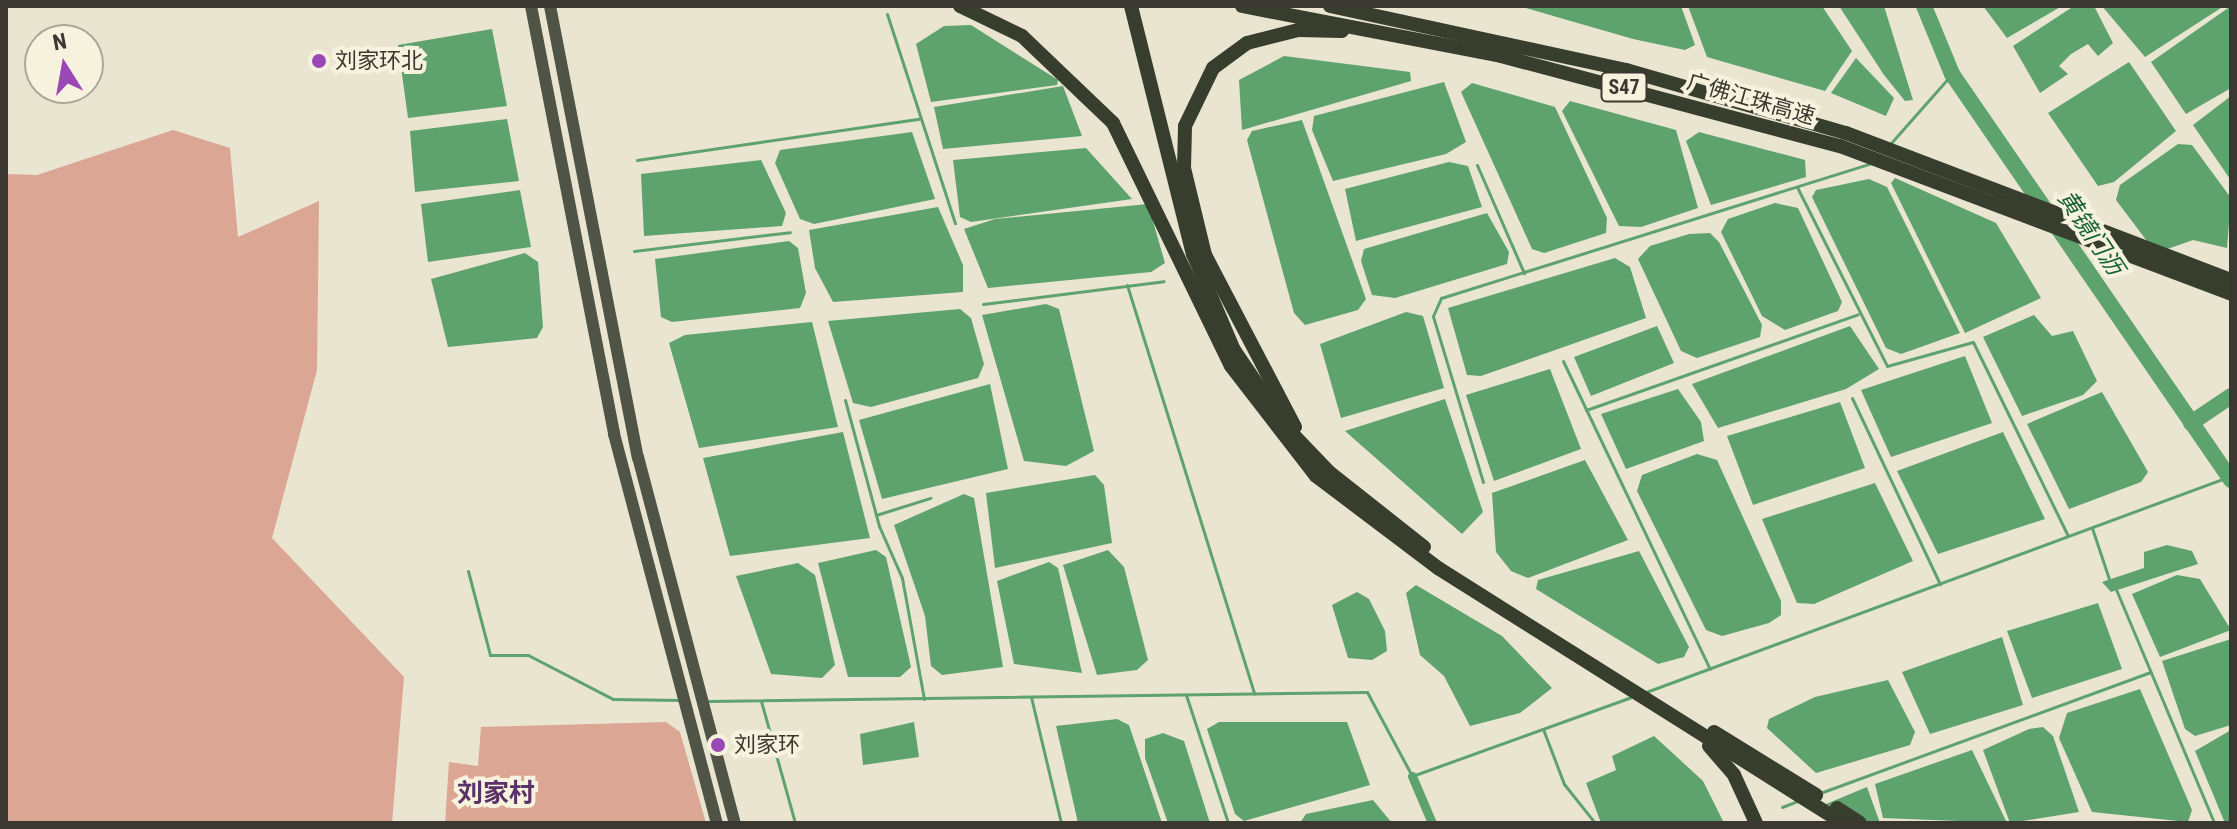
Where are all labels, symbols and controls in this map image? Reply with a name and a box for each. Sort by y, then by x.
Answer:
north arrow [24,24,104,104]
text: N [51,28,69,55]
place label: 刘家环北 [335,48,423,74]
marker: 刘家环北 [310,52,328,70]
street label: 广佛江珠高速 [1684,68,1818,130]
road number: S47 [1600,71,1648,103]
water label: 黄镜门沥 [2051,185,2129,281]
place label: 刘家环 [734,732,800,758]
marker: 刘家环 [709,736,727,754]
district label: 刘家村 [457,778,535,810]

